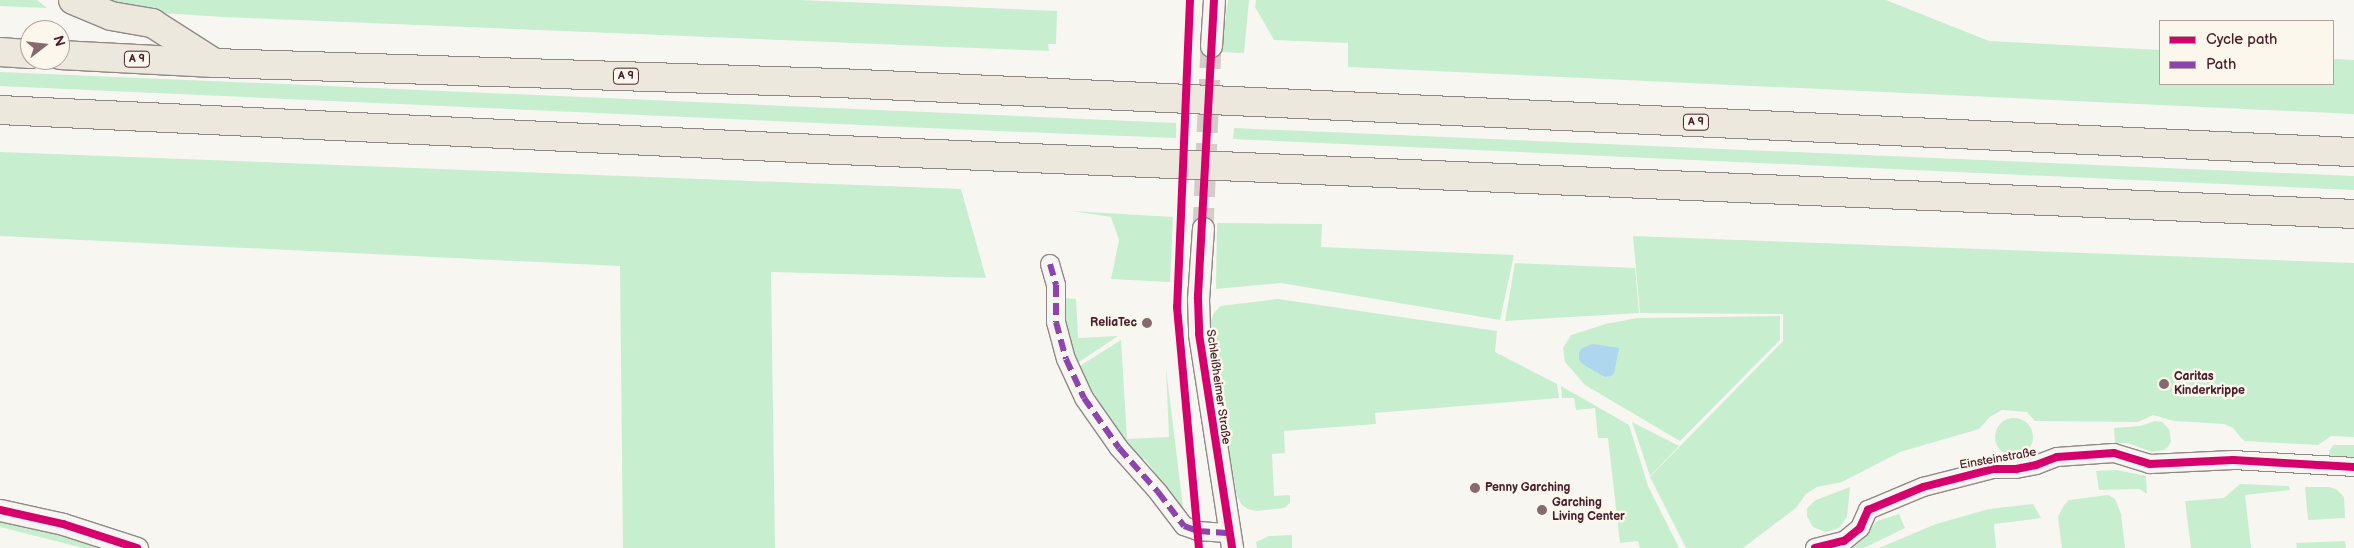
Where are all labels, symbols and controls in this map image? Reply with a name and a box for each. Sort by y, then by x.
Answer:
north arrow [20,20,70,70]
legend [2159,20,2334,85]
text: Cycle path [2206,30,2277,49]
text: N [49,34,69,48]
road number: A 9 [123,51,151,68]
text: Path [2206,55,2236,74]
road number: A 9 [612,68,640,84]
road number: A 9 [1682,114,1710,130]
place label: ReliaTec [1090,316,1137,330]
marker: ReliaTec [1141,317,1153,329]
street label: Schleißheimer Straße [1203,328,1233,446]
place label: Caritas Kinderkrippe [2174,370,2245,398]
marker: Caritas Kinderkrippe [2158,378,2170,390]
street label: Einsteinstraße [1958,445,2038,473]
place label: Penny Garching [1485,481,1571,495]
marker: Penny Garching [1469,482,1481,494]
place label: Garching Living Center [1552,496,1625,524]
marker: Garching Living Center [1536,504,1548,516]

